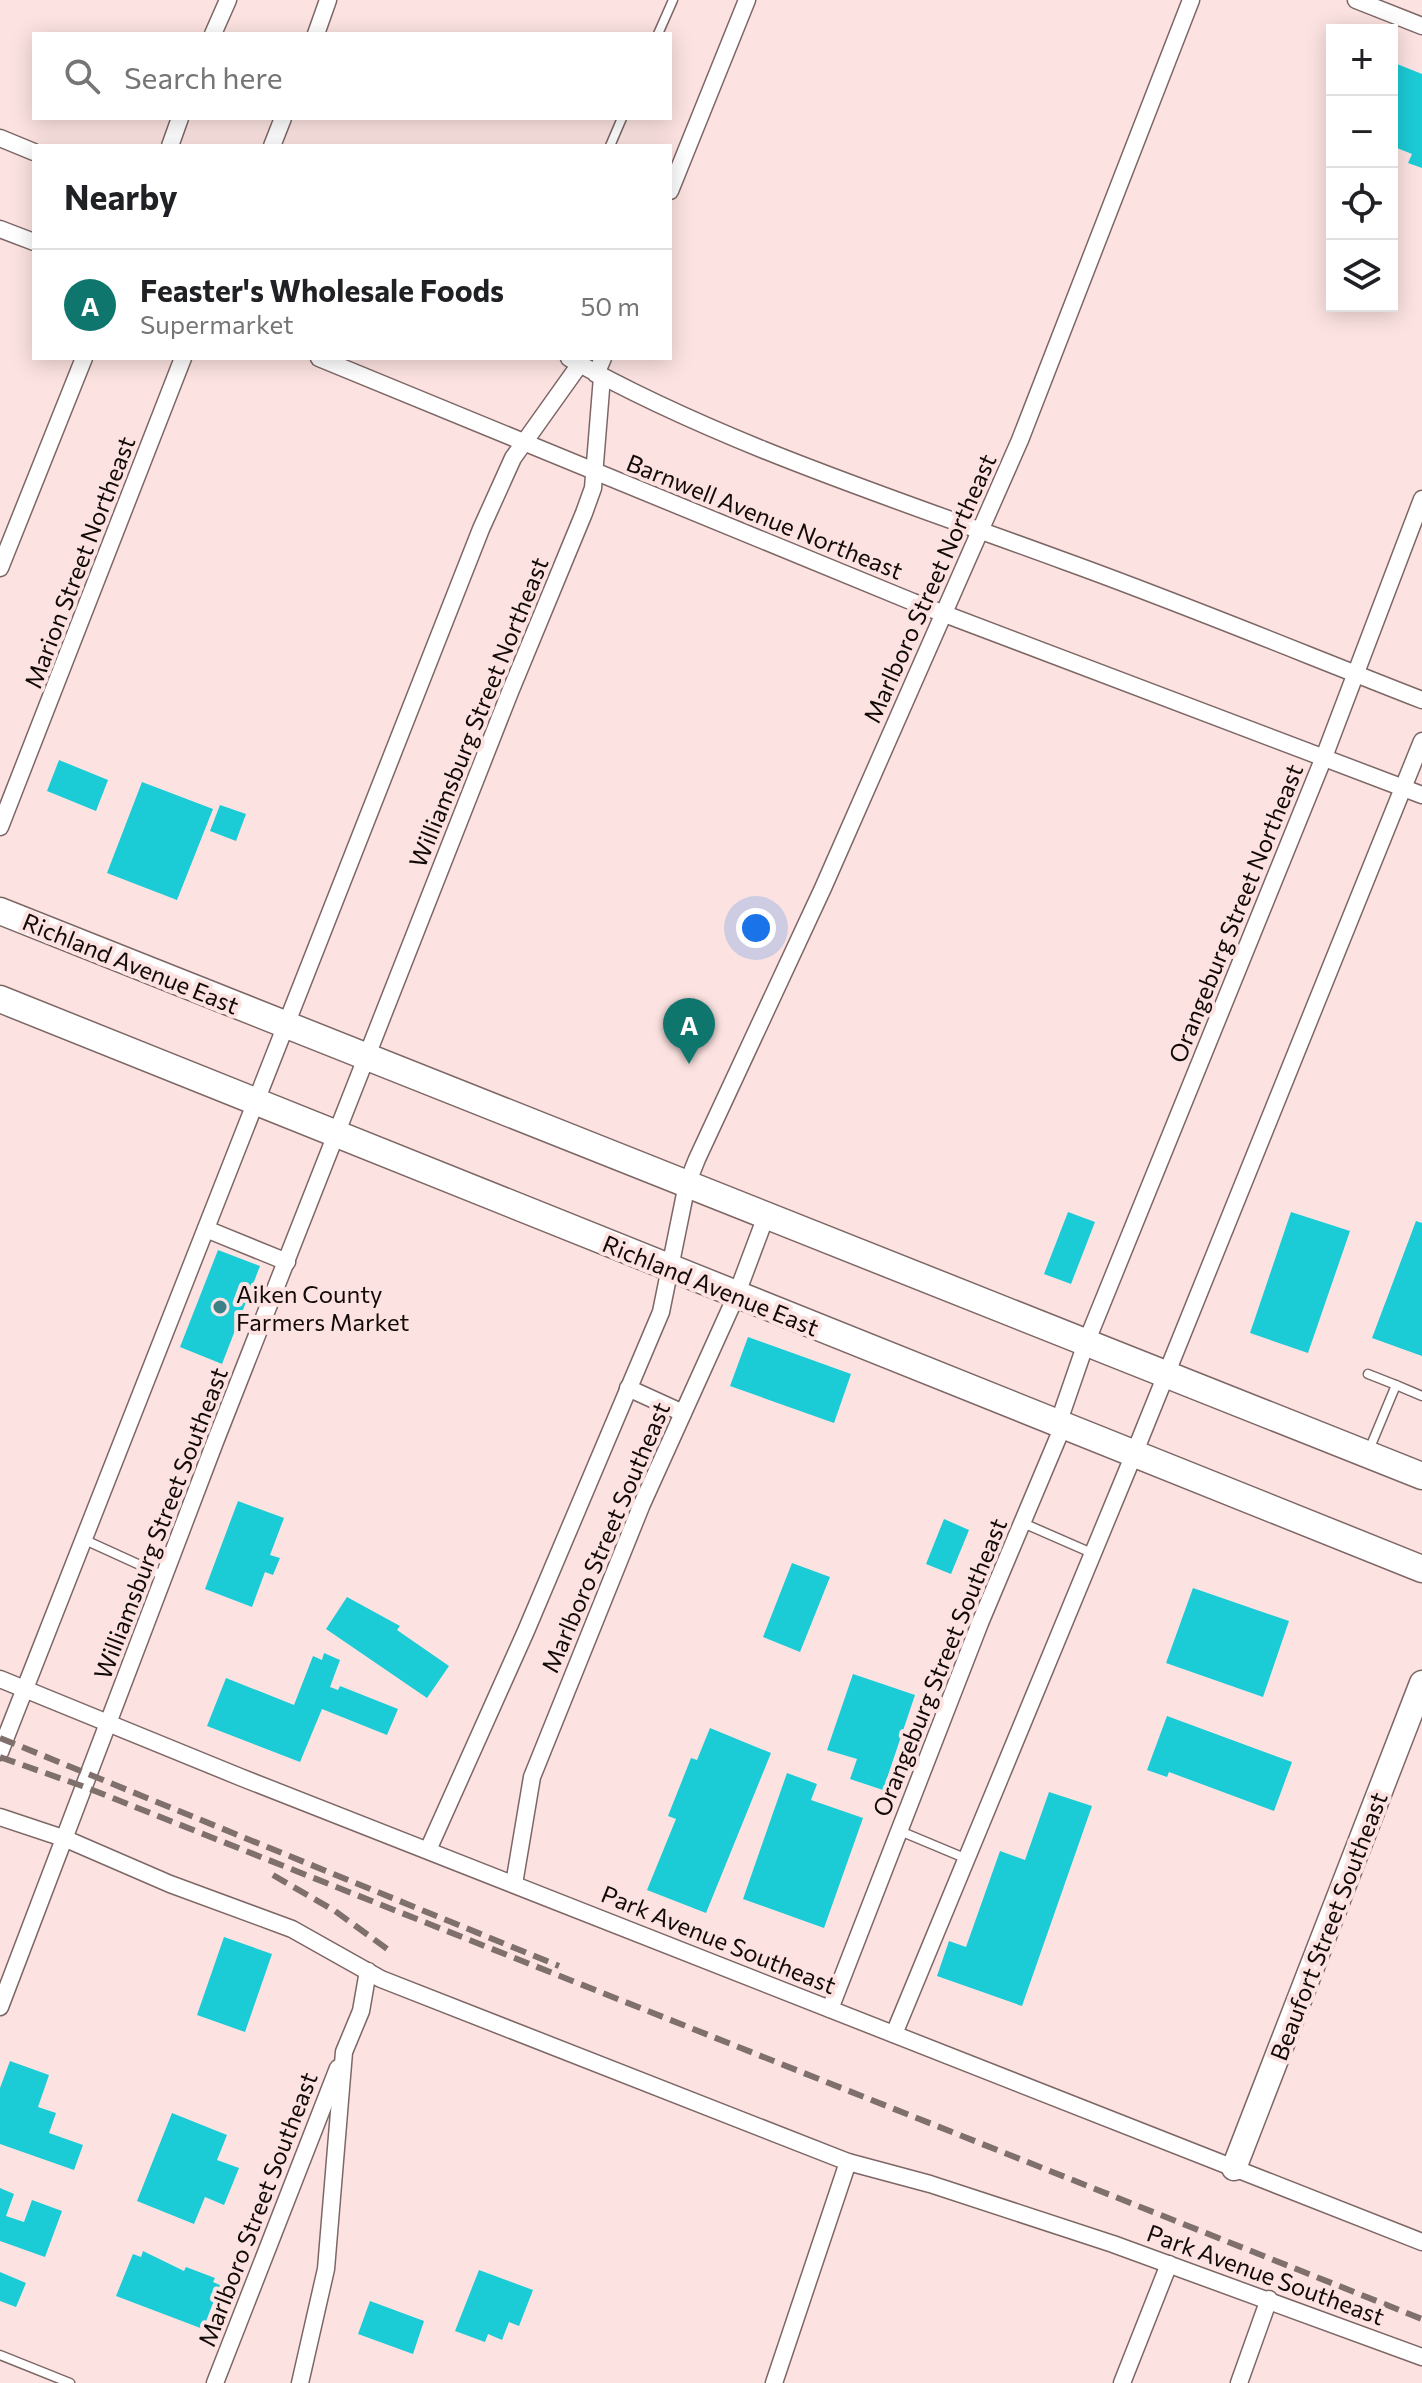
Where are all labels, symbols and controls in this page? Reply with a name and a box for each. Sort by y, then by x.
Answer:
map controls [1326,24,1398,312]
button: + [1326,24,1398,96]
search box [32,32,672,120]
icon: search [60,54,104,98]
text: Search here [124,58,283,95]
button: − [1326,96,1398,168]
button: locate [1326,168,1398,240]
text: Nearby [64,175,178,217]
button: layers [1326,240,1398,312]
text: Feaster's Wholesale Foods [140,271,504,308]
text: A [81,290,99,321]
text: 50 m [580,290,640,321]
text: Supermarket [140,308,294,339]
street label: Marion Street Northeast [17,432,141,692]
street label: Barnwell Avenue Northeast [623,447,908,585]
street label: Marlboro Street Northeast [856,449,1002,727]
street label: Williamsburg Street Northeast [402,552,554,871]
street label: Orangeburg Street Northeast [1162,759,1308,1067]
street label: Richland Avenue East [19,906,244,1020]
your location [736,908,776,948]
pin: A [663,998,715,1064]
street label: Richland Avenue East [599,1228,824,1342]
place label: Aiken County Farmers Market [236,1279,410,1336]
marker: Aiken County Farmers Market [211,1298,229,1316]
street label: Williamsburg Street Southeast [87,1363,233,1683]
street label: Marlboro Street Southeast [535,1397,675,1677]
street label: Orangeburg Street Southeast [866,1513,1012,1820]
street label: Beaufort Street Southeast [1263,1788,1393,2064]
street label: Park Avenue Southeast [597,1879,841,1999]
street label: Marlboro Street Southeast [191,2068,323,2350]
street label: Park Avenue Southeast [1143,2217,1389,2331]

